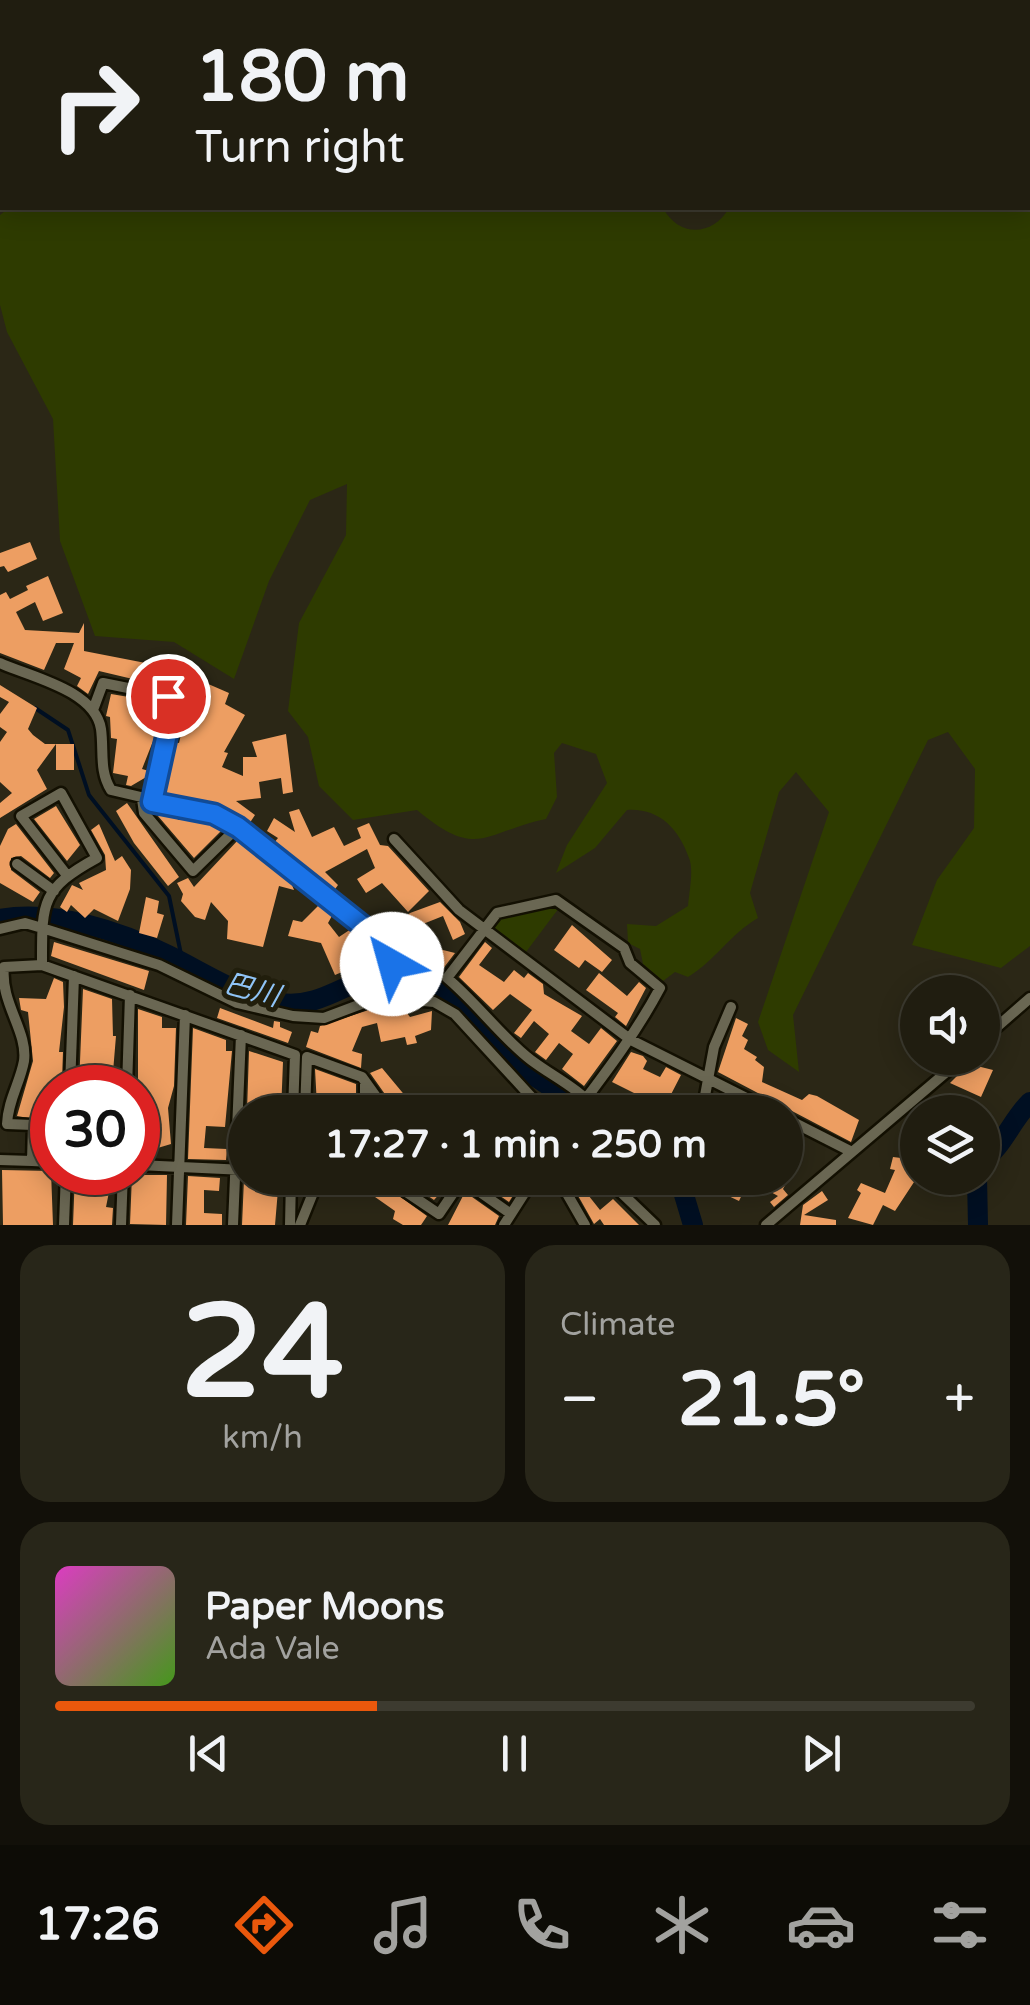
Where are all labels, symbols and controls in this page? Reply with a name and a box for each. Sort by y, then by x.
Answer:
text: 180 m [195,36,409,120]
icon: right [30,40,160,170]
text: Turn right [195,121,404,175]
pin [126,654,211,739]
icon: arrive [141,669,196,724]
position arrow [340,912,444,1016]
water label: 巴川 [221,966,286,1014]
map controls [900,975,1000,1195]
button: sound [900,975,1000,1075]
speed limit sign: 30 [30,1065,160,1195]
button: layers [900,1095,1000,1195]
text: 17:27 · 1 min · 250 m [324,1122,707,1168]
text: 24 [181,1276,344,1432]
text: Climate [560,1306,675,1344]
text: 21.5° [678,1355,865,1445]
text: − [560,1367,599,1433]
text: + [944,1367,975,1433]
text: km/h [222,1419,303,1457]
text: Paper Moons [205,1584,445,1630]
text: Ada Vale [205,1630,340,1668]
icon: previous [181,1726,236,1781]
icon: pause [487,1726,542,1781]
icon: next [794,1726,849,1781]
icon: directions [229,1890,299,1960]
icon: music [368,1890,438,1960]
icon: phone [507,1890,577,1960]
icon: climate [647,1890,717,1960]
icon: car [786,1890,856,1960]
icon: filters [925,1890,995,1960]
text: 17:26 [35,1898,159,1952]

